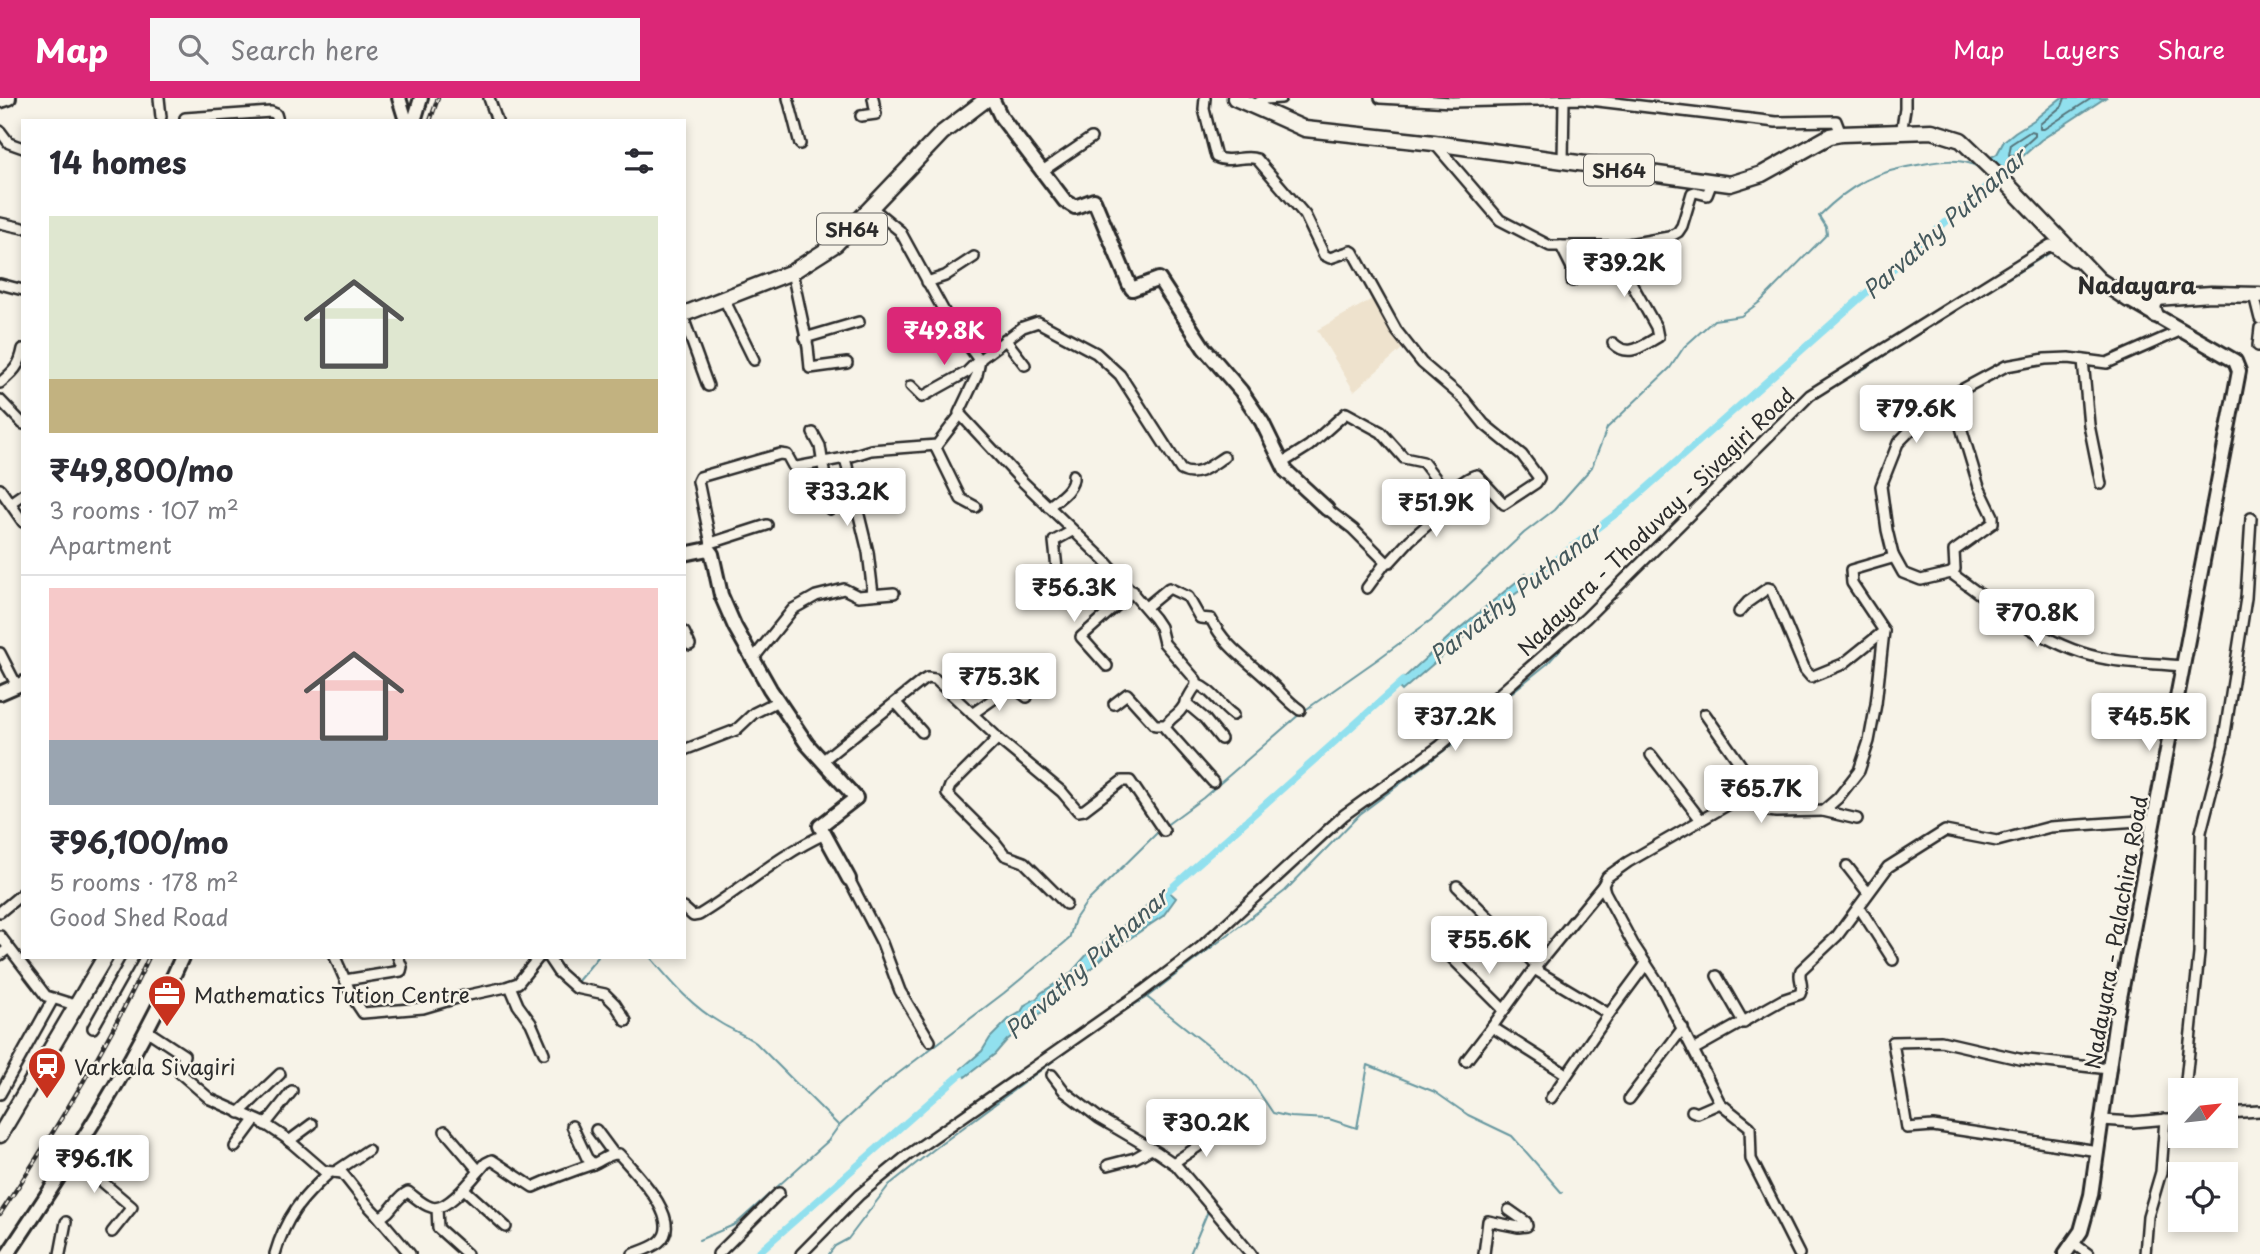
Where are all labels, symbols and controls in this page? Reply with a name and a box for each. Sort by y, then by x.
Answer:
search box [150,18,640,81]
text: Map [35,24,108,74]
icon: search [174,30,212,68]
text: Search here [230,30,379,69]
text: Map [1953,31,2004,67]
text: Layers [2042,31,2119,67]
text: Share [2157,31,2225,67]
water label: Parvathy Puthanar [1854,137,2036,306]
text: 14 homes [49,139,187,184]
icon: filters [620,142,658,180]
road number: SH64 [1584,155,1654,186]
road number: SH64 [817,214,887,244]
pin: ₹39.2K [1567,240,1681,299]
text: ₹39.2K [1582,244,1666,279]
icon: home [291,261,417,387]
district label: Nadayara [2077,267,2197,302]
pin: ₹49.8K [887,308,1001,367]
text: ₹49.8K [903,312,985,347]
street label: Nadayara - Thoduvay - Sivagiri Road [1509,380,1801,662]
pin: ₹79.6K [1859,386,1973,445]
text: ₹79.6K [1876,390,1956,425]
text: ₹49,800/mo [49,447,233,492]
pin: ₹33.2K [790,468,904,528]
text: ₹33.2K [805,473,889,508]
pin: ₹51.9K [1379,480,1493,539]
text: ₹51.9K [1398,484,1474,519]
text: 3 rooms · 107 m² [49,492,239,527]
water label: Parvathy Puthanar [1421,512,1611,671]
text: Apartment [49,527,172,562]
pin: ₹56.3K [1017,564,1131,624]
text: ₹56.3K [1031,569,1117,604]
pin: ₹70.8K [1980,589,2094,649]
text: ₹70.8K [1995,594,2079,629]
icon: home [291,633,417,759]
pin: ₹75.3K [942,654,1056,713]
text: ₹75.3K [958,658,1040,693]
pin: ₹37.2K [1398,694,1512,753]
pin: ₹45.5K [2092,694,2206,753]
text: ₹37.2K [1414,698,1496,733]
text: ₹45.5K [2107,698,2191,733]
pin: ₹65.7K [1704,766,1818,825]
text: ₹65.7K [1720,770,1802,805]
street label: Nadayara - Palachira Road [2075,793,2155,1071]
text: ₹96,100/mo [49,819,228,864]
text: 5 rooms · 178 m² [49,864,239,899]
water label: Parvathy Puthanar [996,877,1178,1046]
text: Good Shed Road [49,899,229,934]
pin: ₹55.6K [1432,916,1546,976]
text: ₹55.6K [1447,921,1531,956]
office icon: Mathematics Tution Centre [146,973,188,1028]
place label: Mathematics Tution Centre [194,978,470,1010]
station icon: Varkala Sivagiri [26,1045,68,1100]
place label: Varkala Sivagiri [74,1050,235,1082]
north arrow [2168,1078,2238,1148]
map controls [2168,1078,2238,1232]
pin: ₹30.2K [1149,1100,1263,1159]
text: ₹30.2K [1162,1104,1250,1139]
pin: ₹96.1K [37,1136,151,1195]
text: ₹96.1K [55,1140,133,1175]
button: locate [2168,1162,2238,1232]

